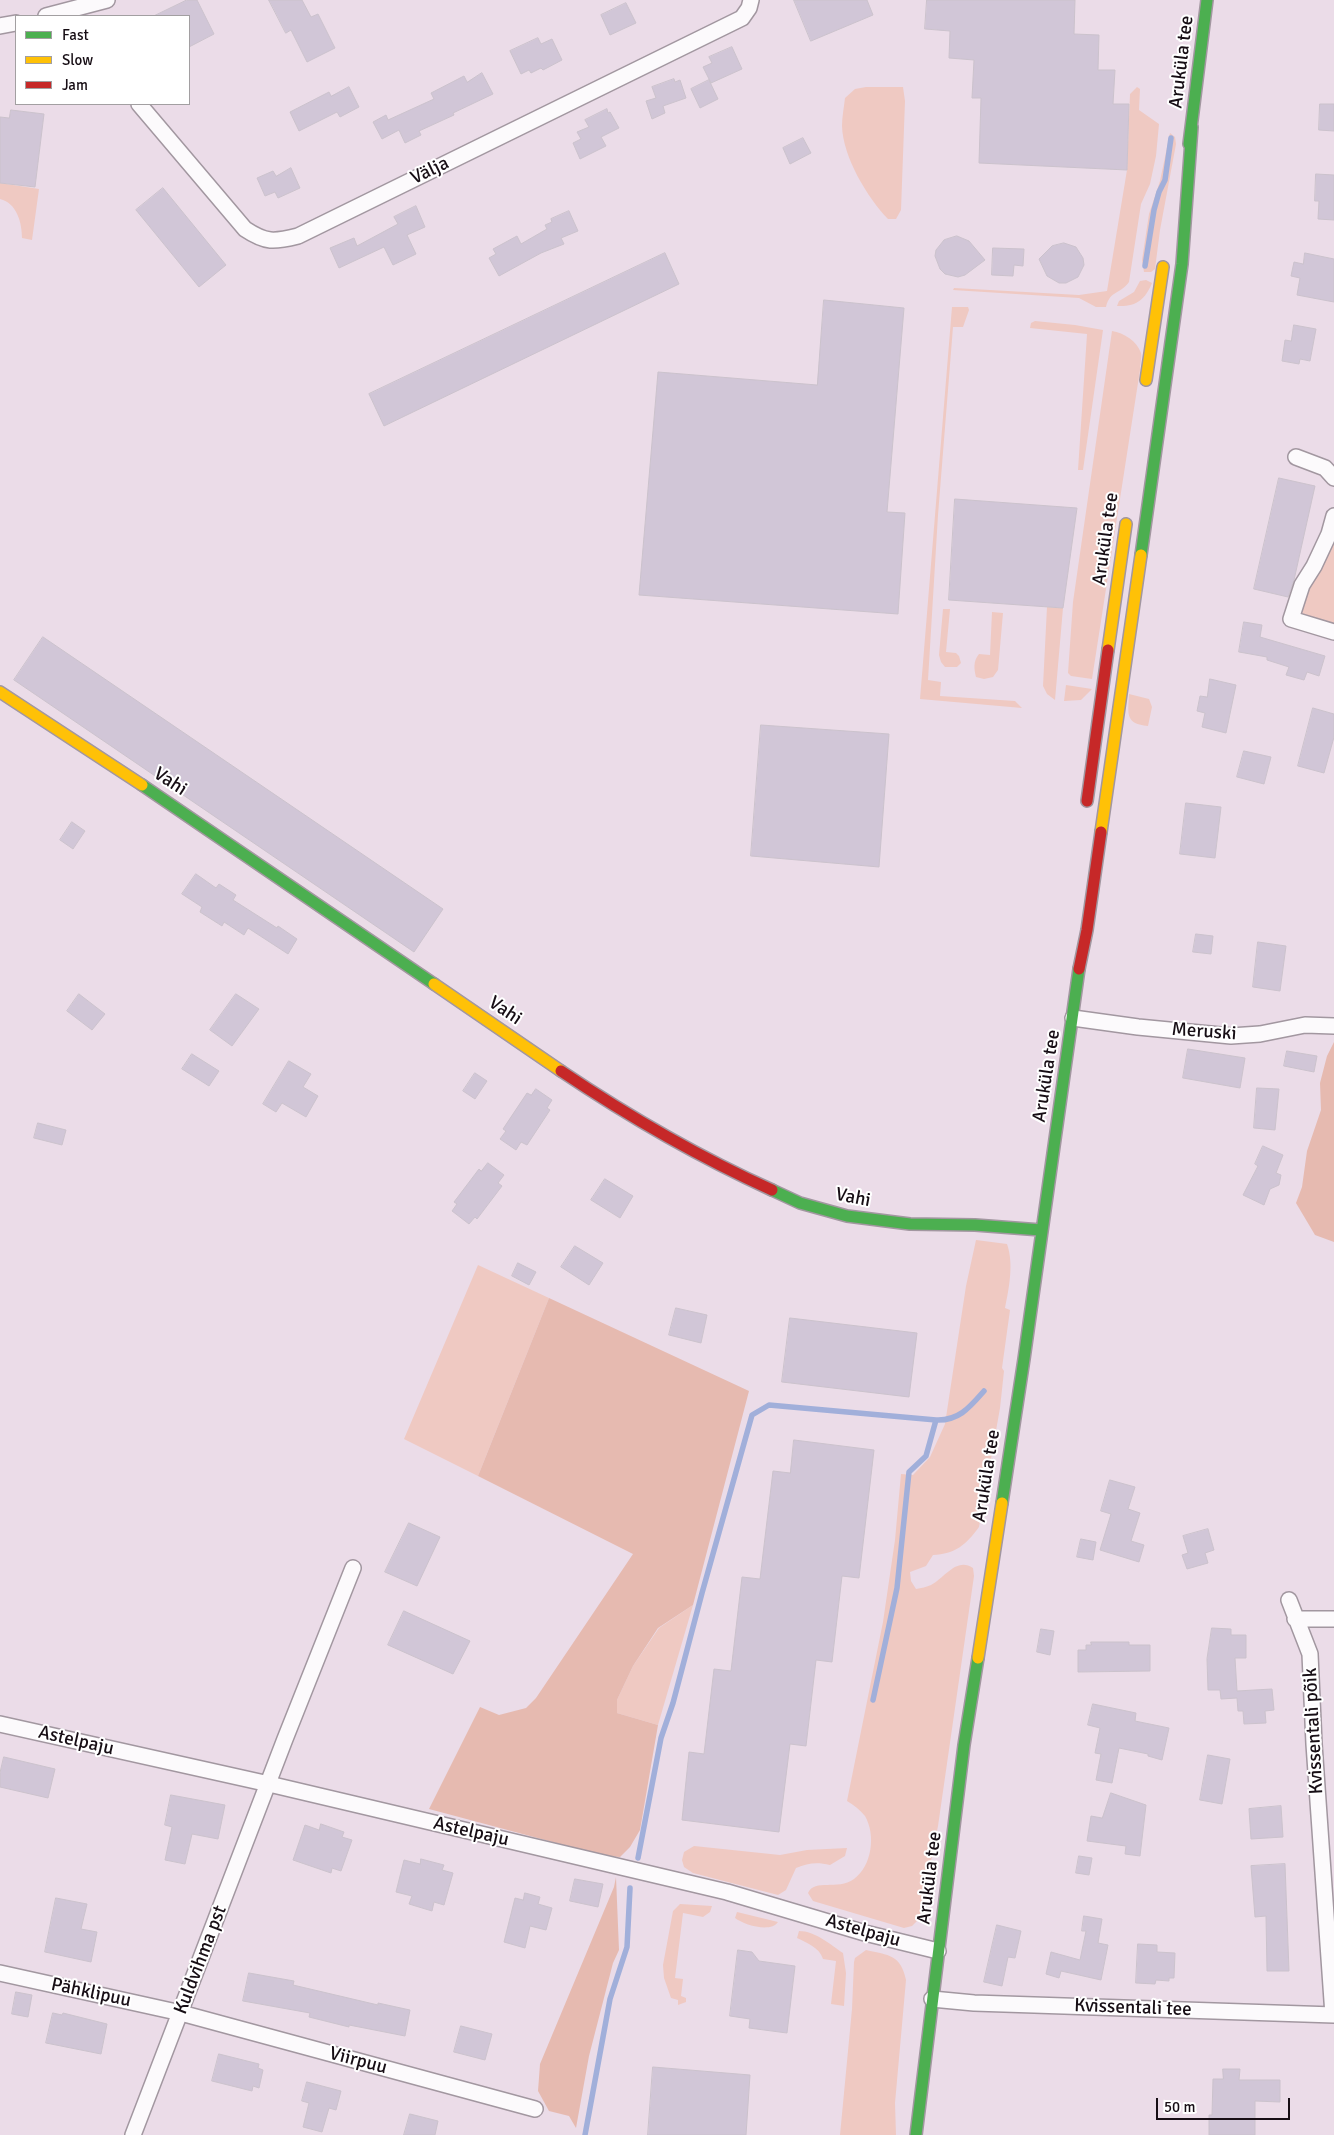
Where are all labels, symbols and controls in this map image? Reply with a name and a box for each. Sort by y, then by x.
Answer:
street label: Aruküla tee [1165,14,1199,110]
legend [15,15,190,105]
text: Fast [62,26,89,44]
text: Slow [62,51,93,69]
text: Jam [62,76,88,94]
street label: Välja [407,152,453,190]
street label: Aruküla tee [1088,491,1124,587]
street label: Vahi [149,763,191,801]
street label: Vahi [484,992,526,1030]
street label: Meruski [1171,1018,1237,1046]
street label: Aruküla tee [1028,1028,1066,1124]
street label: Vahi [834,1183,872,1213]
street label: Aruküla tee [968,1428,1006,1524]
street label: Kvissentali põik [1299,1667,1329,1795]
street label: Astelpaju [36,1721,116,1761]
street label: Astelpaju [431,1812,511,1852]
street label: Aruküla tee [913,1830,947,1926]
street label: Kuldvihma pst [170,1902,232,2018]
street label: Astelpaju [823,1909,903,1953]
street label: Pähklipuu [49,1973,133,2013]
street label: Kvissentali tee [1074,1995,1192,2021]
street label: Viirpuu [327,2042,389,2080]
scale bar [1159,2088,1293,2120]
text: 50 m [1164,2098,1195,2116]

